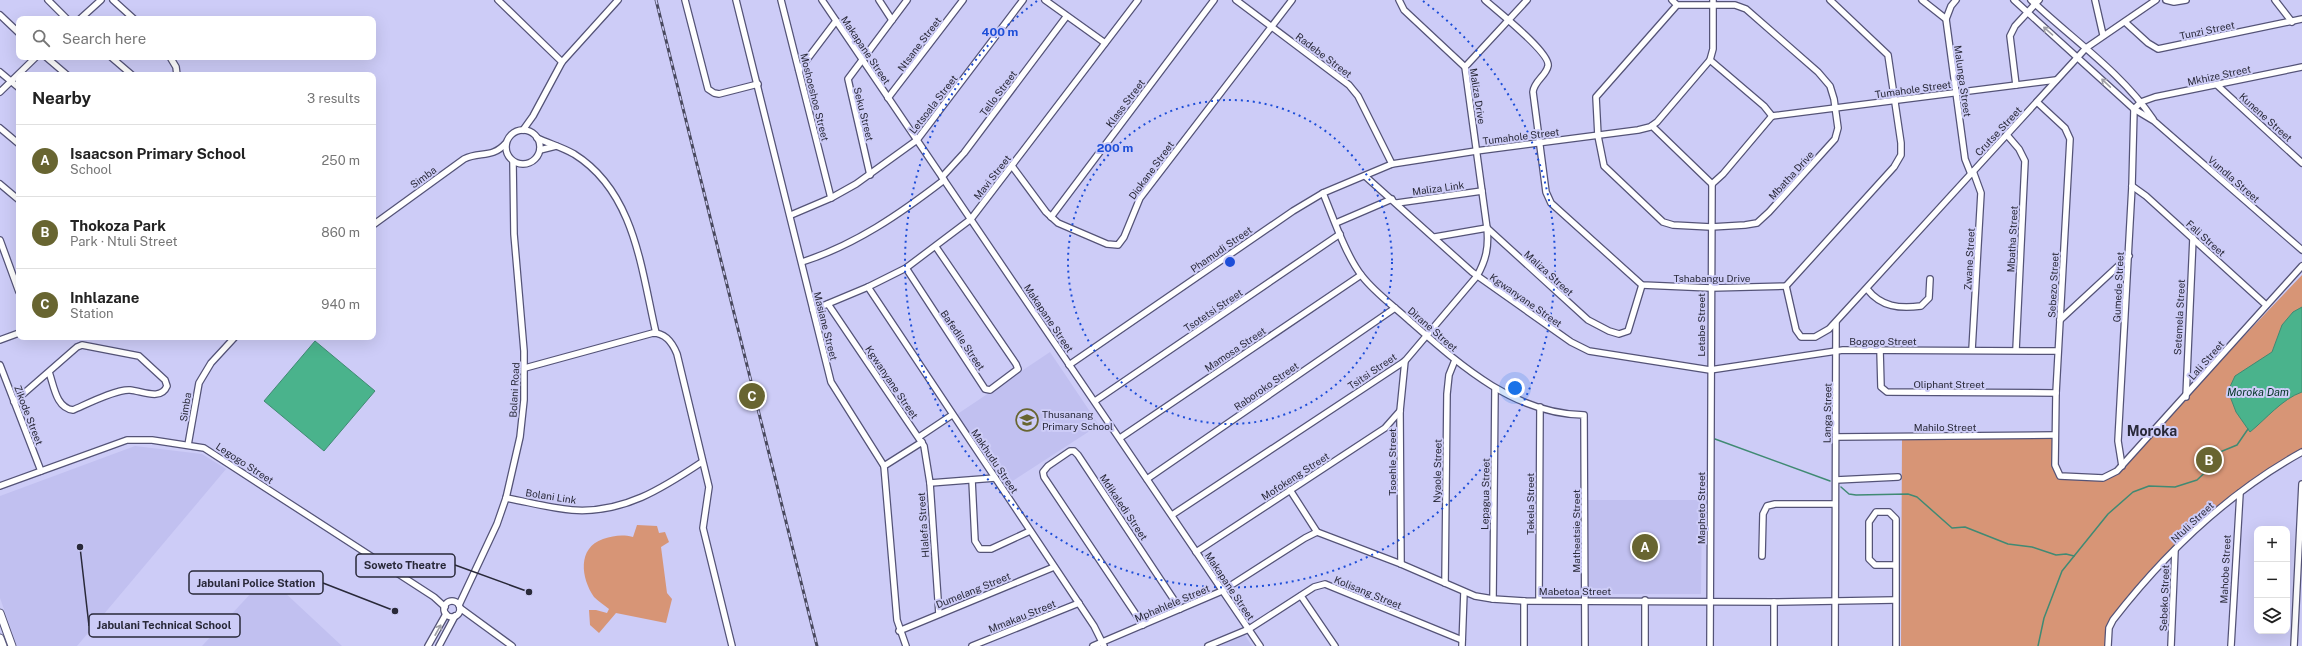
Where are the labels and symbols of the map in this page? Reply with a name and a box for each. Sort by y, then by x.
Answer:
street label: Makapane Street [839,14,893,87]
street label: Ntsane Street [895,14,943,74]
street label: Tunzi Street [2178,18,2236,42]
text: 400 m [982,25,1019,39]
one-way arrow [2043,26,2053,35]
street label: Radebe Street [1294,30,1354,80]
street label: Malunga Street [1952,44,1974,118]
street label: Moshoeshoe Street [798,52,832,142]
street label: Mkhize Street [2186,62,2252,88]
street label: Maliza Drive [1468,67,1488,125]
street label: Tello Street [977,68,1019,118]
street label: Letsoala Street [906,72,960,136]
street label: Klass Street [1103,77,1147,129]
street label: Tumahole Street [1874,78,1952,100]
one-way arrow [2101,78,2111,87]
street label: Seku Street [851,86,877,142]
street label: Kunene Street [2237,90,2295,144]
street label: Crutse Street [1972,104,2024,158]
street label: Tumahole Street [1482,125,1560,147]
street label: Diokane Street [1126,138,1176,201]
text: 200 m [1097,141,1133,155]
street label: Mbatha Drive [1766,148,1816,202]
street label: Mavi Street [971,152,1013,202]
street label: Vundla Street [2206,153,2262,205]
street label: Simba [408,164,438,190]
street label: Maliza Link [1411,178,1465,198]
street label: Mbatha Street [2004,205,2020,273]
street label: Fali Street [2184,217,2228,259]
street label: Phamudi Street [1188,223,1254,275]
street label: Zwane Street [1961,227,1977,291]
street label: Maliza Street [1522,248,1576,298]
street label: Gumede Street [2110,251,2126,323]
street label: Sebezo Street [2045,252,2061,318]
centre of rings [1223,255,1237,269]
street label: Kgwanyane Street [1487,271,1565,330]
street label: Tshabangu Drive [1673,272,1751,284]
street label: Setemela Street [2171,279,2187,355]
street label: Makapane Street [1022,282,1076,355]
street label: Tsotetsi Street [1181,286,1245,334]
street label: Masiane Street [812,290,840,362]
street label: Letabe Street [1695,293,1707,357]
street label: Dirane Street [1406,304,1460,354]
street label: Bafedile Street [938,308,988,373]
street label: Mamosa Street [1202,324,1268,374]
street label: Bogogo Street [1849,335,1917,347]
street label: Lali Street [2186,338,2226,382]
street label: Kgwanyane Street [863,343,921,421]
street label: Tsitsi Street [1345,350,1399,392]
street label: Raboroko Street [1231,359,1301,413]
street label: Bolani Road [507,362,521,418]
your location [1505,378,1525,398]
street label: Oliphant Street [1913,378,1985,390]
pin: C [739,381,765,411]
street label: Zikode Street [12,383,46,447]
street label: Langa Street [1820,383,1834,443]
water label: Moroka Dam [2227,386,2289,398]
street label: Simba [177,392,193,422]
school or university icon: Thusanang Primary School [1014,407,1040,433]
place label: Thusanang Primary School [1042,408,1113,432]
street label: Mahilo Street [1914,421,1976,433]
district label: Moroka [2127,423,2177,439]
street label: Makhudu Street [969,427,1021,496]
street label: Tsoehle Street [1386,428,1398,496]
street label: Nyaole Street [1430,439,1444,503]
street label: Legogo Street [214,440,276,486]
pin: B [2196,445,2222,475]
street label: Mofokeng Street [1259,450,1331,502]
street label: Lepagua Street [1478,458,1492,530]
street label: Mdikaledi Street [1098,472,1151,542]
street label: Mapheto Street [1695,472,1707,544]
street label: Tekela Street [1524,473,1536,535]
street label: Bolani Link [525,486,578,506]
street label: Matheatsie Street [1570,489,1582,573]
street label: Hlalefa Street [915,492,931,558]
street label: Ntuli Street [2168,499,2216,545]
pin: A [1632,532,1658,562]
street label: Mahobe Street [2217,534,2233,604]
street label: Makapane Street [1203,550,1257,623]
callout: Soweto Theatre [356,554,455,577]
text: Soweto Theatre [364,559,446,571]
street label: Sebeko Street [2157,564,2171,631]
street label: Dumelang Street [934,570,1012,610]
callout: Jabulani Police Station [189,571,323,594]
street label: Kolisang Street [1332,573,1404,611]
text: Jabulani Police Station [197,577,315,589]
street label: Mphahlele Street [1133,582,1211,624]
street label: Mabetoa Street [1539,585,1611,597]
street label: Mmakau Street [987,597,1057,635]
callout: Jabulani Technical School [89,614,240,637]
text: Jabulani Technical School [97,619,232,631]
one-way arrow [434,624,442,636]

